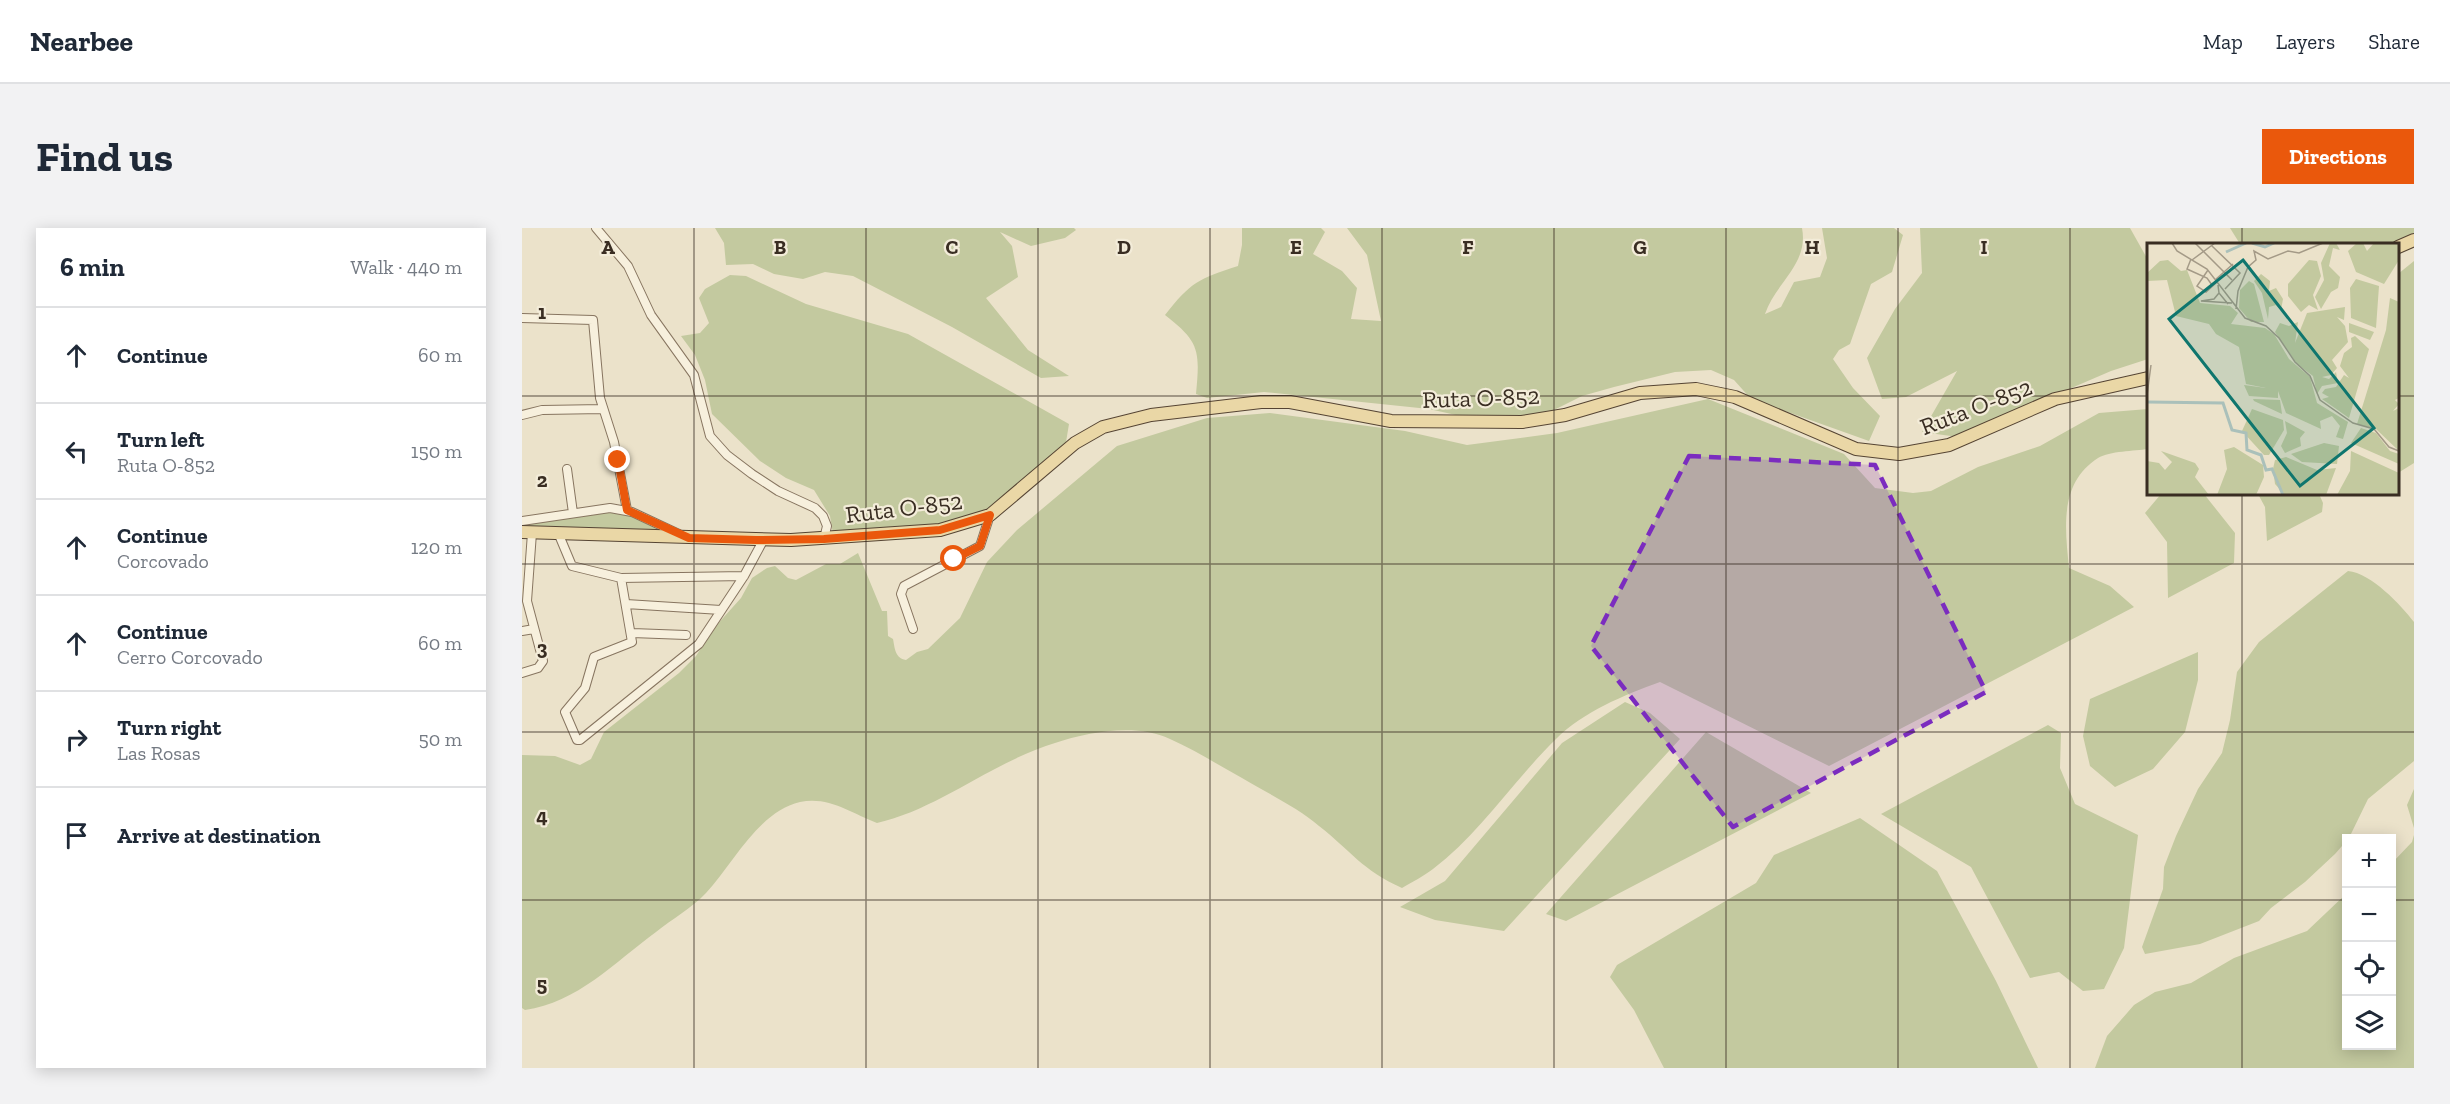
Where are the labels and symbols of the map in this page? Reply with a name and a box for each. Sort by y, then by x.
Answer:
text: A [601,235,615,259]
text: B [774,235,786,259]
text: C [946,235,959,259]
text: D [1117,235,1131,259]
text: E [1290,235,1302,259]
text: F [1462,235,1474,259]
text: G [1633,235,1647,259]
text: H [1804,235,1820,259]
text: I [1980,235,1988,259]
inset map [2147,243,2399,495]
text: 1 [538,300,546,324]
street label: Ruta O-852 [1916,372,2036,441]
street label: Ruta O-852 [1422,381,1540,414]
route end [604,446,630,472]
text: 2 [537,468,548,492]
street label: Ruta O-852 [844,486,964,529]
route start [940,545,966,571]
text: 3 [537,636,548,660]
text: 4 [536,804,548,828]
text: 5 [537,972,547,996]

